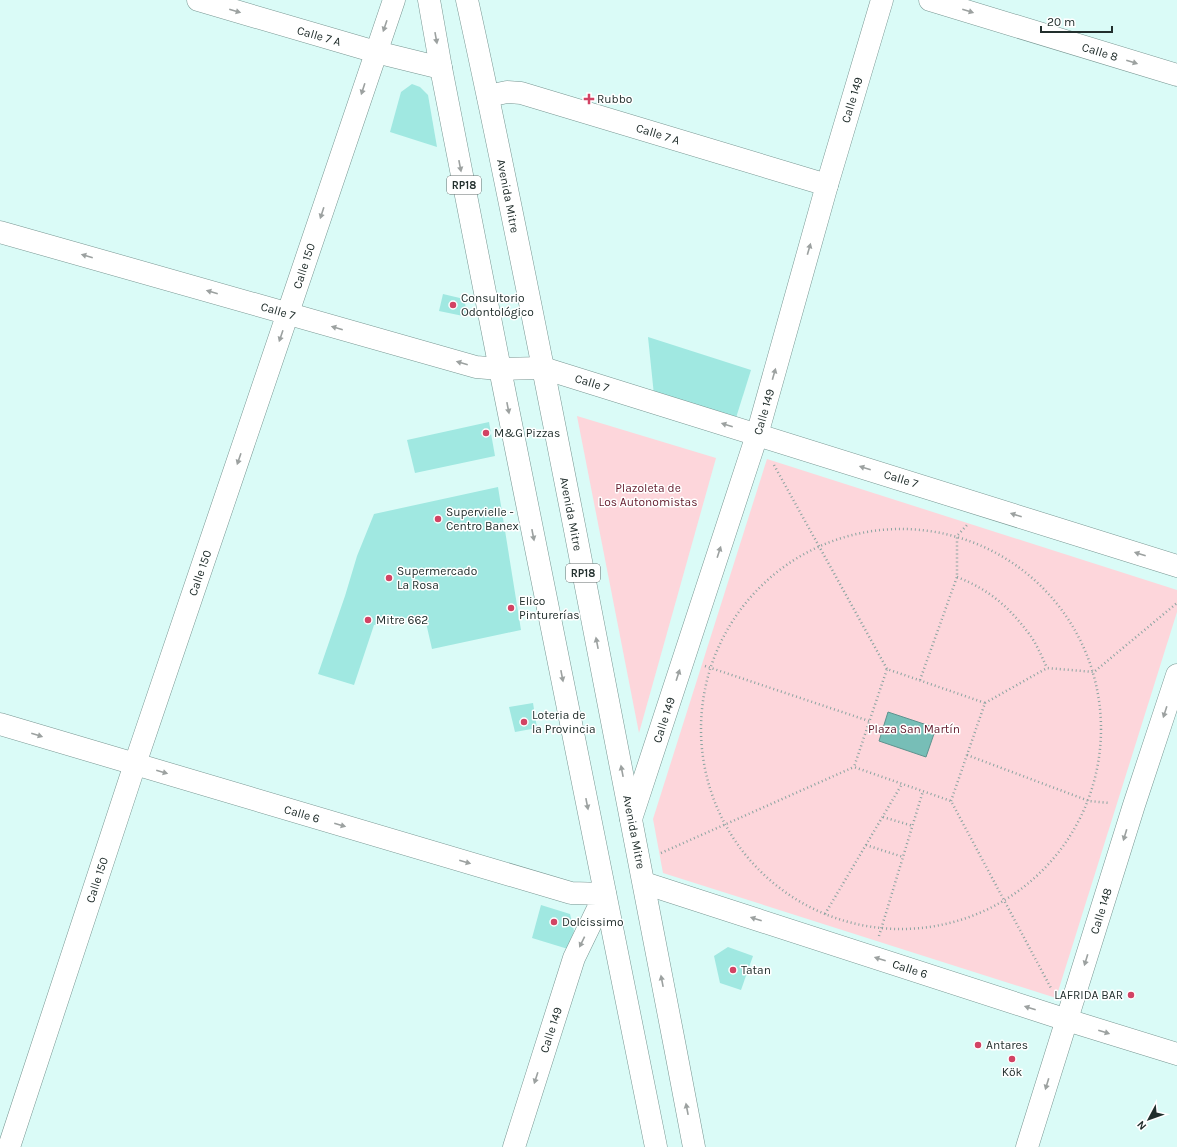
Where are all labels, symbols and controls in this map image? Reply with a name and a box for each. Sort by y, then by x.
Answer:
one-way arrow [229,8,241,14]
one-way arrow [962,8,974,14]
scale bar [1041,8,1112,34]
text: 20 m [1047,15,1075,29]
one-way arrow [381,21,387,33]
street label: Calle 7 A [295,23,343,49]
one-way arrow [433,32,439,45]
street label: Calle 8 [1080,40,1120,64]
one-way arrow [1126,59,1138,65]
street label: Calle 149 [838,75,866,125]
one-way arrow [360,84,366,96]
place label: Rubbo [597,92,632,106]
marker: Rubbo [584,94,594,104]
street label: Calle 7 A [634,121,682,147]
street label: Avenida Mitre [494,158,522,234]
one-way arrow [458,160,464,172]
road number: RP18 [447,176,481,194]
one-way arrow [319,207,325,219]
street label: Calle 150 [290,241,318,291]
one-way arrow [806,243,812,255]
one-way arrow [80,253,93,259]
one-way arrow [205,289,217,295]
place label: Consultorio Odontológico [461,291,534,319]
street label: Calle 7 [259,299,297,323]
marker: Consultorio Odontológico [448,300,458,310]
one-way arrow [330,325,342,331]
one-way arrow [278,330,284,342]
one-way arrow [456,360,468,366]
one-way arrow [771,368,777,380]
street label: Calle 7 [573,371,611,395]
street label: Calle 149 [751,387,777,437]
one-way arrow [505,401,511,414]
one-way arrow [721,422,733,428]
place label: M&G Pizzas [494,426,560,440]
marker: M&G Pizzas [481,428,491,438]
one-way arrow [236,453,242,465]
one-way arrow [859,465,871,471]
street label: Calle 7 [882,467,920,491]
street label: Avenida Mitre [557,476,585,552]
park label: Plazoleta de Los Autonomistas [599,481,697,509]
place label: Supervielle - Centro Banex [446,505,519,533]
one-way arrow [1010,512,1022,518]
marker: Supervielle - Centro Banex [433,514,443,524]
one-way arrow [531,529,537,541]
one-way arrow [716,546,722,558]
street label: Calle 150 [186,548,214,598]
one-way arrow [1133,551,1145,557]
place label: Supermercado La Rosa [397,564,477,592]
road number: RP18 [566,564,600,582]
marker: Supermercado La Rosa [384,573,394,583]
place label: Elico Pinturerías [519,594,580,622]
marker: Elico Pinturerías [506,603,516,613]
place label: Mitre 662 [376,613,428,627]
marker: Mitre 662 [363,615,373,625]
one-way arrow [593,637,599,649]
one-way arrow [675,669,681,681]
one-way arrow [559,670,565,682]
street label: Calle 149 [650,695,678,745]
one-way arrow [1162,706,1168,718]
place label: Loteria de la Provincia [532,708,596,736]
marker: Loteria de la Provincia [519,717,529,727]
park label: Plaza San Martín [868,722,960,736]
one-way arrow [32,732,44,738]
one-way arrow [618,765,624,777]
one-way arrow [156,769,168,775]
street label: Avenida Mitre [620,794,648,870]
one-way arrow [584,798,590,810]
street label: Calle 6 [282,802,322,826]
one-way arrow [335,822,347,828]
one-way arrow [1122,830,1128,842]
street label: Calle 150 [83,855,111,905]
one-way arrow [459,859,471,865]
street label: Calle 148 [1087,886,1115,936]
place label: Dolcissimo [562,915,624,929]
one-way arrow [750,916,762,922]
marker: Dolcissimo [549,917,559,927]
one-way arrow [579,936,585,947]
one-way arrow [1083,954,1089,966]
one-way arrow [874,956,886,962]
street label: Calle 6 [890,957,930,981]
place label: Tatan [741,963,771,977]
marker: Tatan [728,965,738,975]
one-way arrow [659,975,665,987]
place label: LAFRIDA BAR [1054,988,1123,1002]
marker: LAFRIDA BAR [1126,990,1136,1000]
street label: Calle 149 [537,1005,565,1055]
one-way arrow [1024,1005,1036,1011]
one-way arrow [1099,1029,1111,1035]
place label: Antares [986,1038,1028,1052]
marker: Antares [973,1040,983,1050]
marker: Kök [1007,1054,1017,1064]
place label: Kök [1002,1065,1023,1079]
one-way arrow [533,1072,539,1084]
one-way arrow [1044,1078,1050,1090]
north arrow [1129,1099,1169,1139]
one-way arrow [683,1103,689,1115]
text: N [1134,1118,1149,1132]

